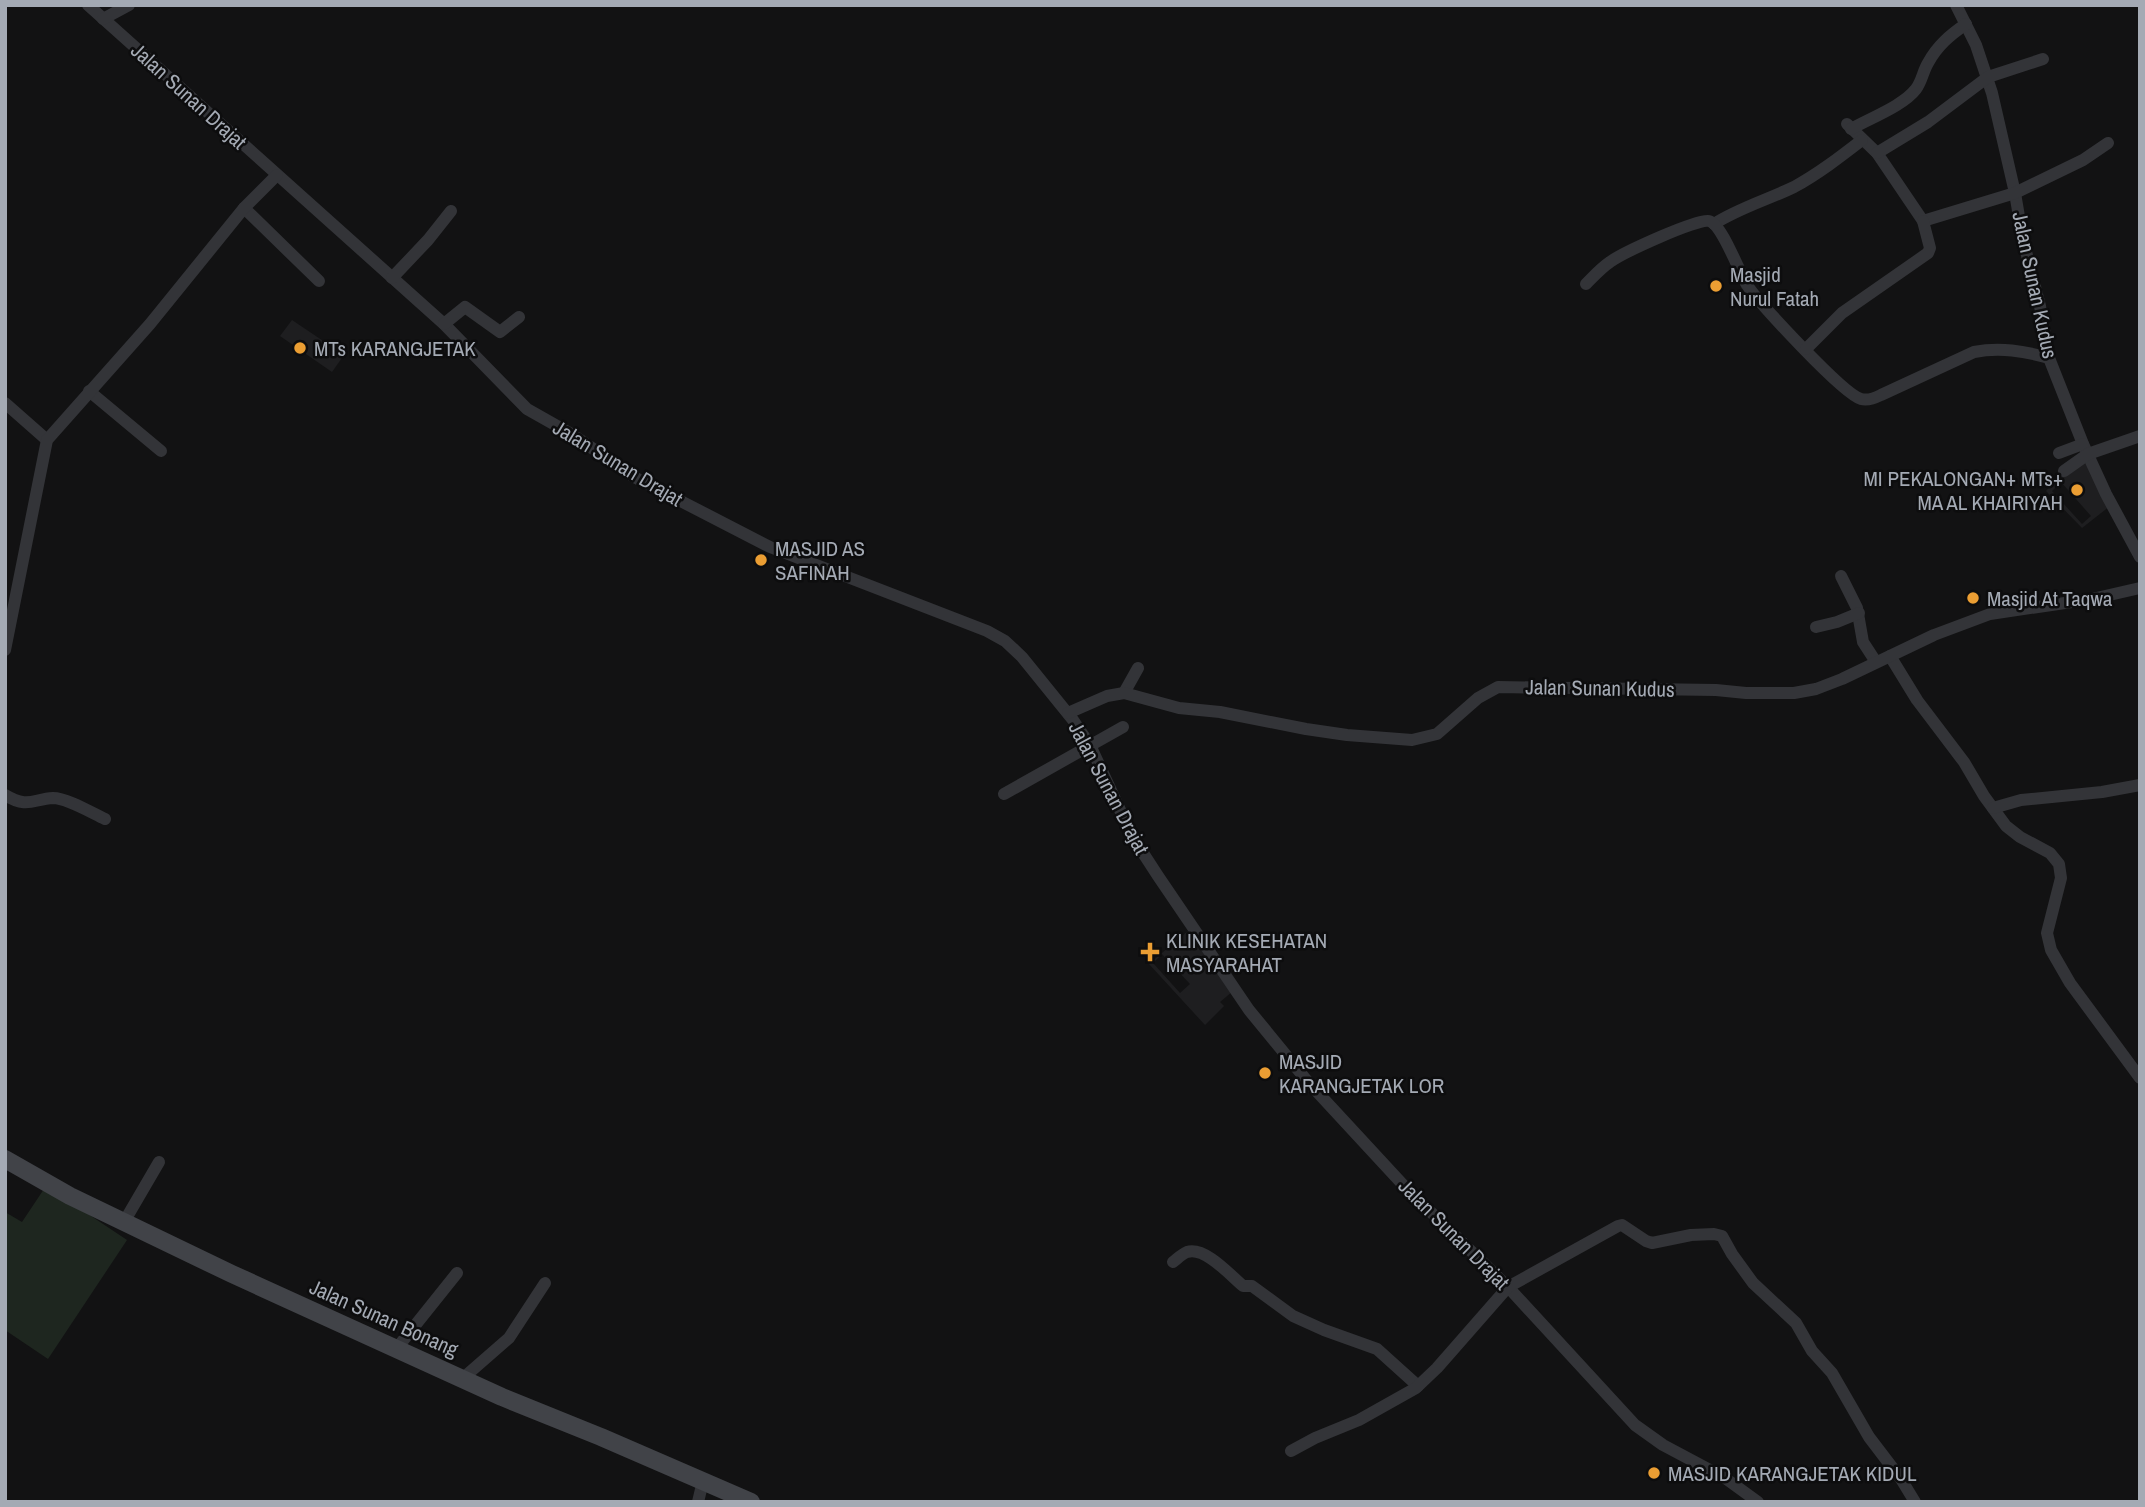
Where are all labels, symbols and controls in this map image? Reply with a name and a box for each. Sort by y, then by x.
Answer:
street label: Jalan Sunan Drajat [125,36,253,156]
street label: Jalan Sunan Kudus [2005,209,2065,361]
place label: Masjid Nurul Fatah [1730,260,1819,313]
marker: Masjid Nurul Fatah [1708,278,1724,294]
place label: MTs KARANGJETAK [314,334,476,363]
marker: MTs KARANGJETAK [292,340,308,356]
street label: Jalan Sunan Drajat [548,413,688,513]
place label: MI PEKALONGAN+ MTs+ MA AL KHAIRIYAH [1864,464,2063,517]
marker: MI PEKALONGAN+ MTs+ MA AL KHAIRIYAH [2069,482,2085,498]
place label: MASJID AS SAFINAH [775,534,865,587]
marker: MASJID AS SAFINAH [753,552,769,568]
place label: Masjid At Taqwa [1987,584,2113,613]
marker: Masjid At Taqwa [1965,590,1981,606]
street label: Jalan Sunan Kudus [1525,672,1675,704]
street label: Jalan Sunan Drajat [1062,717,1156,860]
place label: KLINIK KESEHATAN MASYARAHAT [1166,926,1327,979]
marker: KLINIK KESEHATAN MASYARAHAT [1140,942,1160,962]
place label: MASJID KARANGJETAK LOR [1279,1047,1444,1100]
marker: MASJID KARANGJETAK LOR [1257,1065,1273,1081]
street label: Jalan Sunan Drajat [1392,1172,1516,1296]
street label: Jalan Sunan Bonang [305,1272,463,1364]
place label: MASJID KARANGJETAK KIDUL [1668,1459,1917,1488]
marker: MASJID KARANGJETAK KIDUL [1646,1465,1662,1481]

